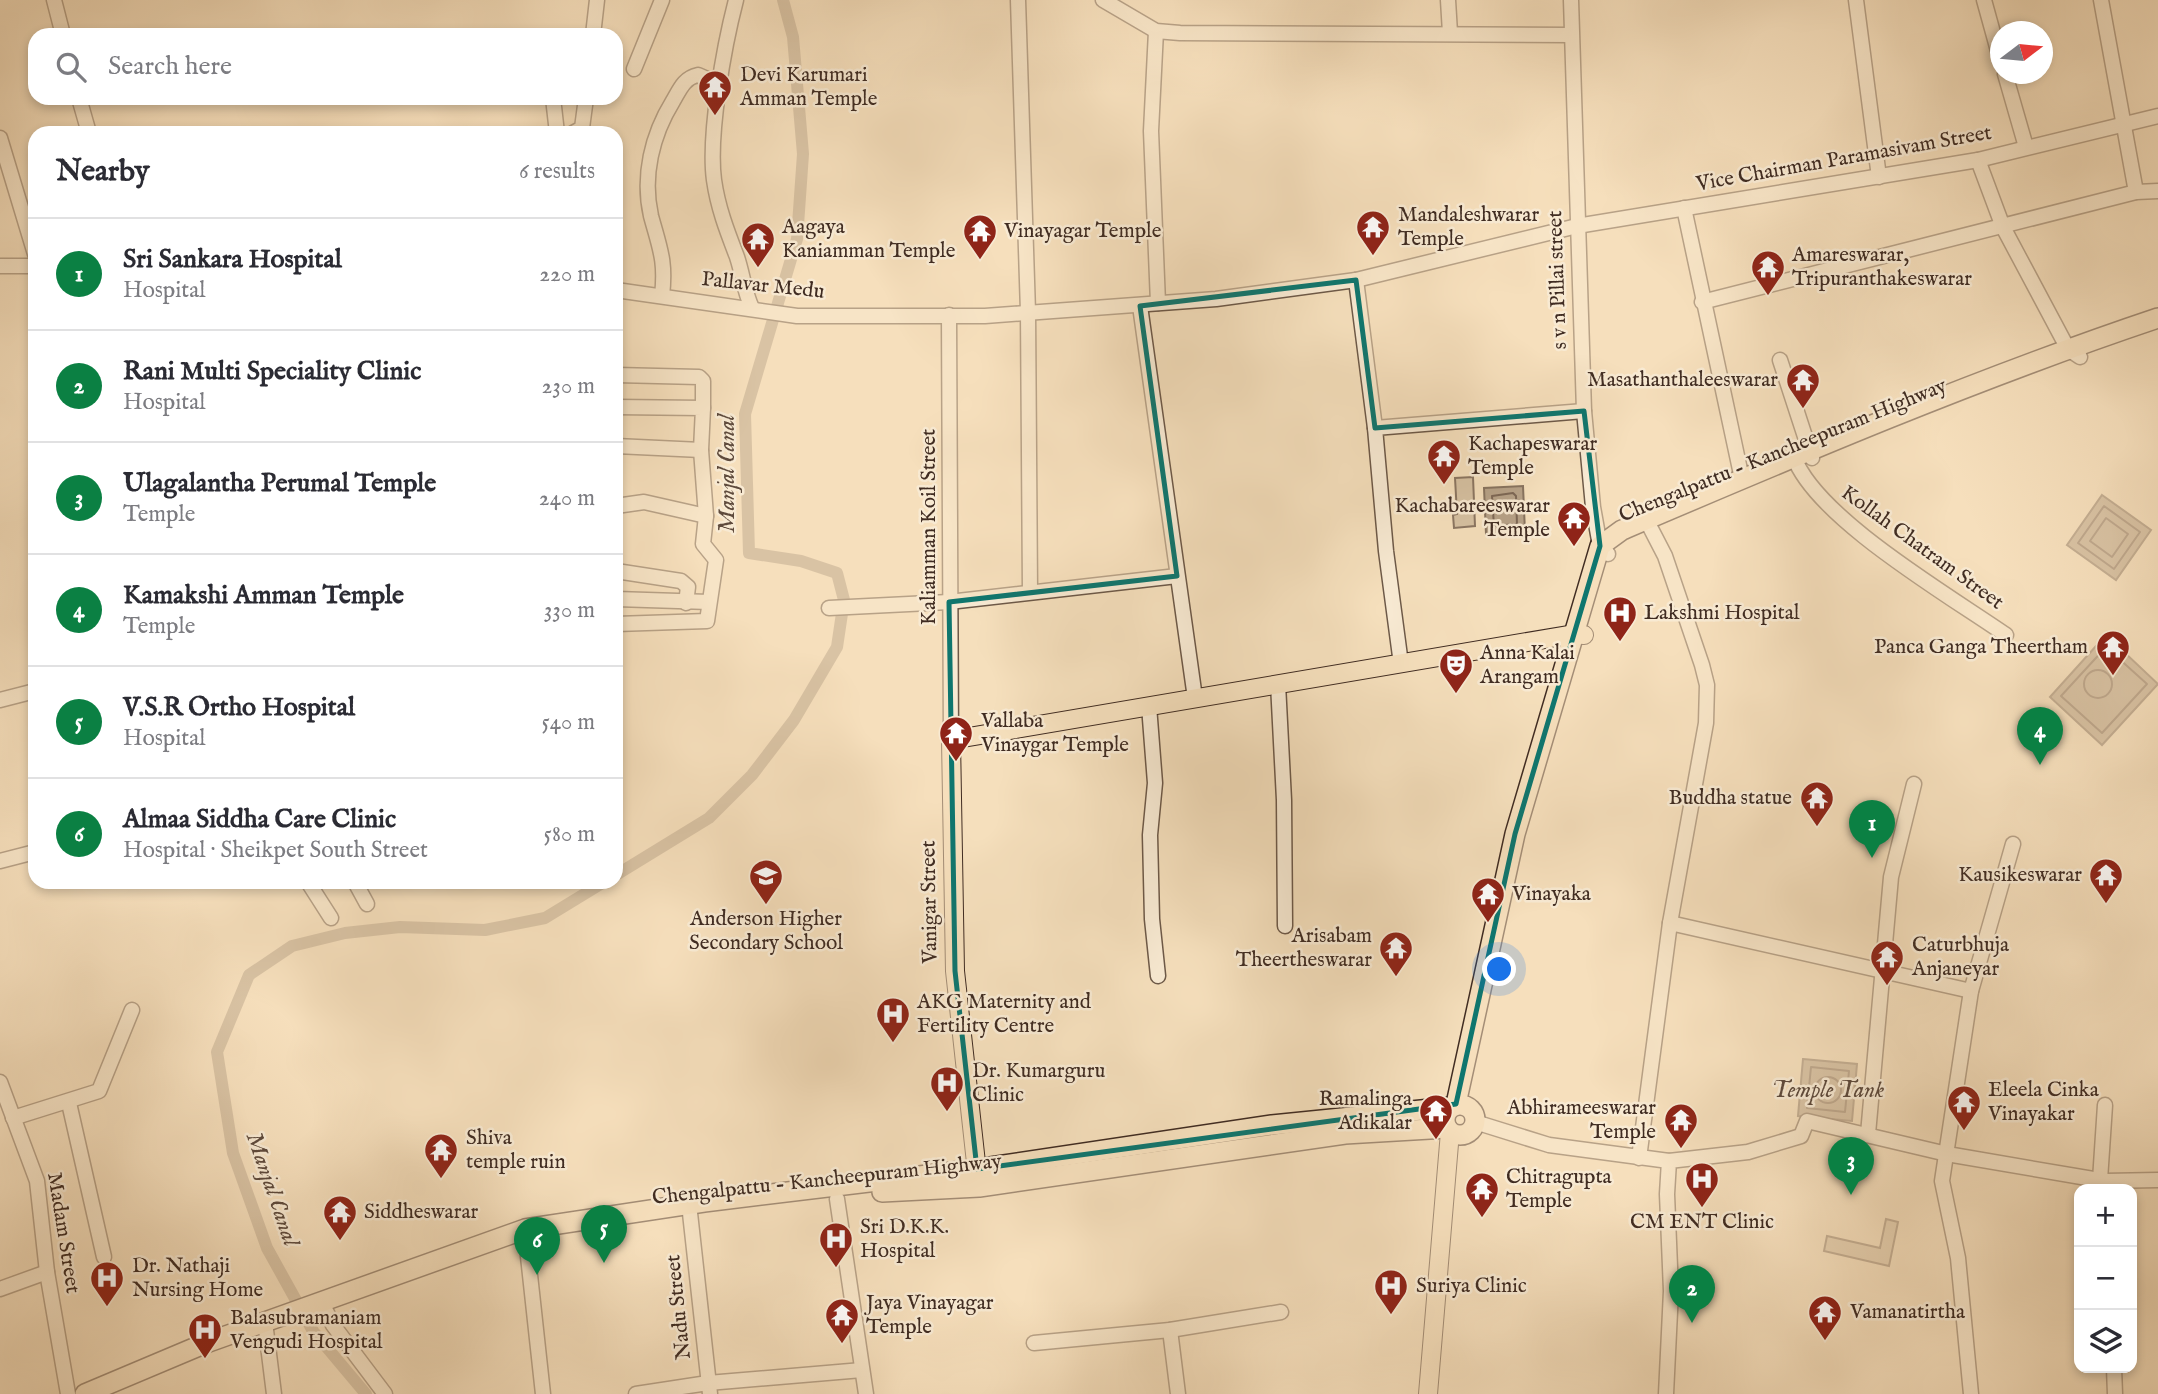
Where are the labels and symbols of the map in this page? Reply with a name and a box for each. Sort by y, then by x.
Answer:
north arrow [1990,21,2053,84]
place label: Devi Karumari Amman Temple [739,62,878,113]
temple icon: Devi Karumari Amman Temple [696,68,734,117]
street label: Vice Chairman Paramasivam Street [1693,120,1994,198]
place label: Mandaleshwarar Temple [1398,202,1539,253]
temple icon: Mandaleshwarar Temple [1354,208,1392,257]
street label: s v n Pillai street [1542,210,1574,350]
temple icon: Vinayagar Temple [961,212,999,261]
place label: Aagaya Kaniamman Temple [781,214,956,265]
place label: Vinayagar Temple [1003,218,1162,245]
temple icon: Aagaya Kaniamman Temple [739,220,777,269]
place label: Amareswarar, Tripuranthakeswarar [1791,242,1972,293]
temple icon: Amareswarar, Tripuranthakeswarar [1749,248,1787,297]
street label: Pallavar Medu [700,266,826,306]
temple icon: Masathanthaleeswarar [1784,361,1822,410]
place label: Masathanthaleeswarar [1587,367,1778,394]
street label: Chengalpattu - Kancheepuram Highway [1615,372,1952,529]
water label: Manjal Canal [713,413,742,533]
street label: Kaliamman Koil Street [916,429,943,625]
place label: Kachapeswarar Temple [1468,431,1598,482]
temple icon: Kachapeswarar Temple [1425,437,1463,486]
street label: Kollah Chatram Street [1835,480,2009,616]
place label: Kachabareeswarar Temple [1394,493,1550,544]
temple icon: Kachabareeswarar Temple [1555,499,1593,548]
hospital icon: Lakshmi Hospital [1601,594,1639,643]
place label: Lakshmi Hospital [1644,600,1800,627]
temple icon: Panca Ganga Theertham [2094,628,2132,677]
place label: Panca Ganga Theertham [1874,634,2088,661]
place label: Anna Kalai Arangam [1479,640,1575,691]
theatre icon: Anna Kalai Arangam [1437,646,1475,695]
pin: 4 [2017,707,2063,765]
place label: Vallaba Vinaygar Temple [980,708,1129,759]
temple icon: Vallaba Vinaygar Temple [937,714,975,763]
temple icon: Buddha statue [1798,779,1836,828]
place label: Buddha statue [1669,785,1792,812]
pin: 1 [1849,800,1895,858]
street label: Vanigar Street [915,840,945,965]
temple icon: Kausikeswarar [2087,856,2125,905]
school or university icon: Anderson Higher Secondary School [747,857,785,906]
place label: Kausikeswarar [1958,862,2082,889]
temple icon: Vinayaka [1469,875,1507,924]
place label: Vinayaka [1511,881,1592,908]
place label: Anderson Higher Secondary School [689,906,843,957]
place label: Arisabam Theertheswarar [1236,923,1372,974]
temple icon: Arisabam Theertheswarar [1377,929,1415,978]
place label: Caturbhuja Anjaneyar [1911,932,2010,983]
temple icon: Caturbhuja Anjaneyar [1868,938,1906,987]
your location [1482,952,1516,986]
place label: AKG Maternity and Fertility Centre [916,989,1092,1040]
hospital icon: AKG Maternity and Fertility Centre [874,995,912,1044]
place label: Dr. Kumarguru Clinic [972,1058,1105,1109]
hospital icon: Dr. Kumarguru Clinic [928,1064,966,1113]
water label: Temple Tank [1772,1076,1884,1105]
place label: Eleela Cinka Vinayakar [1987,1077,2100,1128]
temple icon: Eleela Cinka Vinayakar [1945,1083,1983,1132]
place label: Ramalinga Adikalar [1319,1086,1413,1137]
temple icon: Ramalinga Adikalar [1417,1092,1455,1141]
place label: Abhirameeswarar Temple [1506,1095,1656,1146]
temple icon: Abhirameeswarar Temple [1662,1101,1700,1150]
place label: Shiva temple ruin [466,1125,566,1176]
water label: Manjal Canal [239,1128,306,1251]
temple icon: Shiva temple ruin [422,1131,460,1180]
pin: 3 [1828,1137,1874,1195]
street label: Chengalpattu - Kancheepuram Highway [651,1148,1004,1212]
hospital icon: CM ENT Clinic [1683,1160,1721,1209]
place label: Chitragupta Temple [1506,1164,1613,1215]
temple icon: Chitragupta Temple [1463,1170,1501,1219]
street label: Madam Street [40,1171,86,1295]
temple icon: Siddheswarar [321,1193,359,1242]
place label: Siddheswarar [364,1199,478,1226]
pin: 5 [581,1205,627,1263]
place label: CM ENT Clinic [1630,1209,1774,1236]
place label: Sri D.K.K. Hospital [860,1214,949,1265]
pin: 6 [514,1217,560,1275]
hospital icon: Sri D.K.K. Hospital [817,1220,855,1269]
place label: Dr. Nathaji Nursing Home [132,1253,264,1304]
street label: Nadu Street [660,1253,698,1361]
hospital icon: Dr. Nathaji Nursing Home [88,1259,126,1308]
pin: 2 [1669,1265,1715,1323]
hospital icon: Suriya Clinic [1372,1267,1410,1316]
place label: Suriya Clinic [1416,1273,1527,1300]
place label: Jaya Vinayagar Temple [864,1290,994,1341]
temple icon: Vamanatirtha [1806,1293,1844,1342]
temple icon: Jaya Vinayagar Temple [823,1296,861,1345]
place label: Vamanatirtha [1849,1299,1966,1326]
place label: Balasubramaniam Vengudi Hospital [229,1305,383,1356]
hospital icon: Balasubramaniam Vengudi Hospital [186,1311,224,1360]

